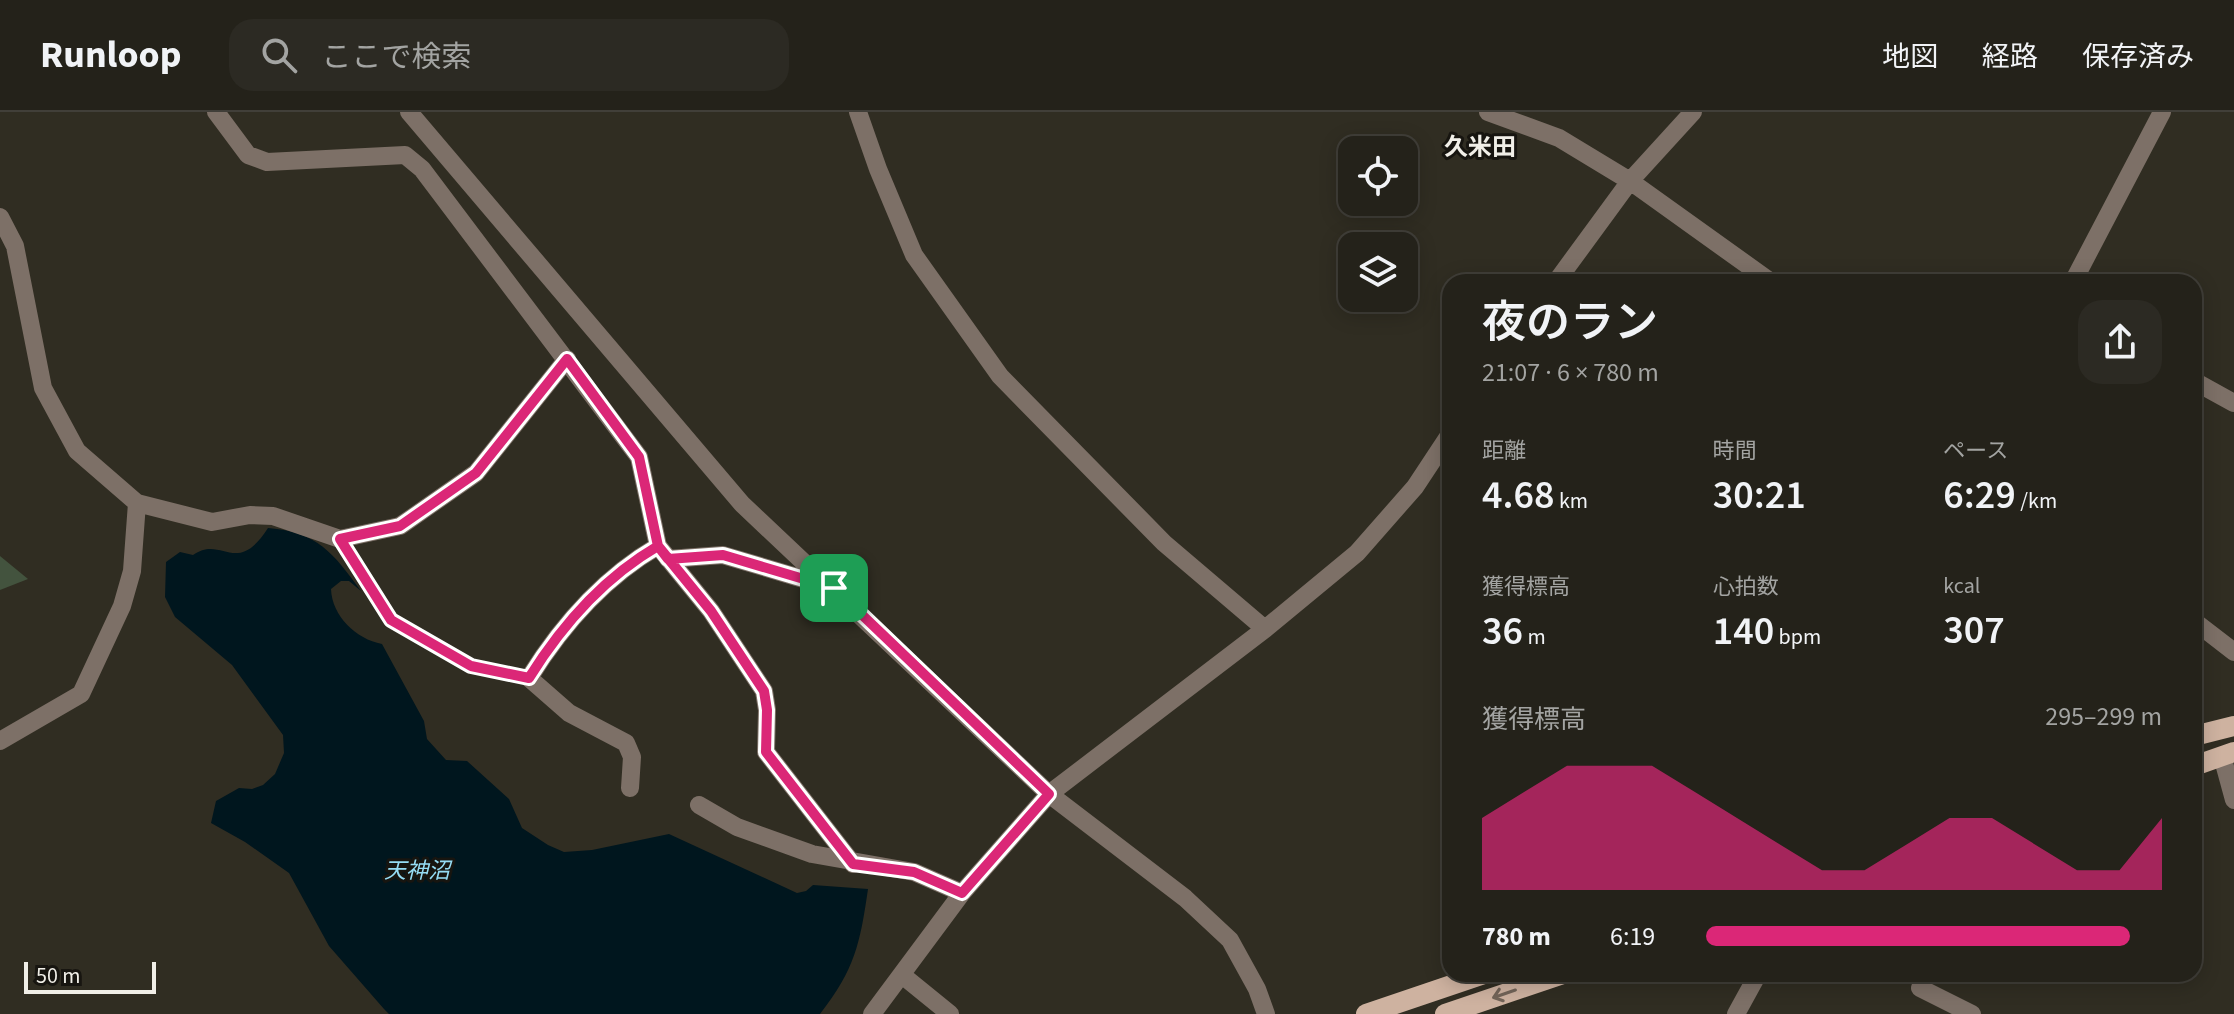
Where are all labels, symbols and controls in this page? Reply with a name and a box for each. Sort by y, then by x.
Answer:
search box [229,19,789,91]
text: Runloop [40,28,181,82]
icon: search [257,33,301,77]
text: ここで検索 [321,36,471,79]
text: 地図 [1882,37,1938,77]
text: 経路 [1982,37,2038,77]
text: 保存済み [2082,37,2194,77]
district label: 久米田 [1444,130,1516,165]
map controls [1338,136,1418,312]
button: locate [1338,136,1418,216]
button: layers [1338,232,1418,312]
text: 夜のラン [1482,292,1658,355]
button: share [2078,300,2162,384]
text: 21:07 · 6 × 780 m [1482,354,1659,391]
text: 距離 [1482,435,1526,467]
text: 時間 [1713,435,1757,467]
text: ペース [1943,435,2008,467]
text: 4.68 [1482,467,1555,524]
text: 30:21 [1713,467,1806,524]
text: 6:29 [1943,467,2016,524]
text: km [1555,485,1588,517]
text: /km [2016,485,2057,517]
pin [800,554,868,622]
icon: arrive [812,566,856,610]
text: kcal [1943,570,1980,602]
text: 獲得標高 [1482,571,1570,603]
text: 心拍数 [1713,571,1779,603]
text: 307 [1943,602,2005,659]
text: 36 [1482,603,1523,660]
text: 140 [1713,603,1774,660]
text: m [1523,621,1546,653]
text: bpm [1774,621,1821,653]
text: 295–299 m [2045,698,2162,735]
text: 獲得標高 [1482,701,1586,738]
water label: 天神沼 [384,855,453,887]
text: 780 m [1482,918,1551,955]
text: 6:19 [1610,918,1655,955]
scale bar [24,958,156,994]
text: 50 m [36,960,81,992]
one-way arrow [1492,988,1517,1003]

